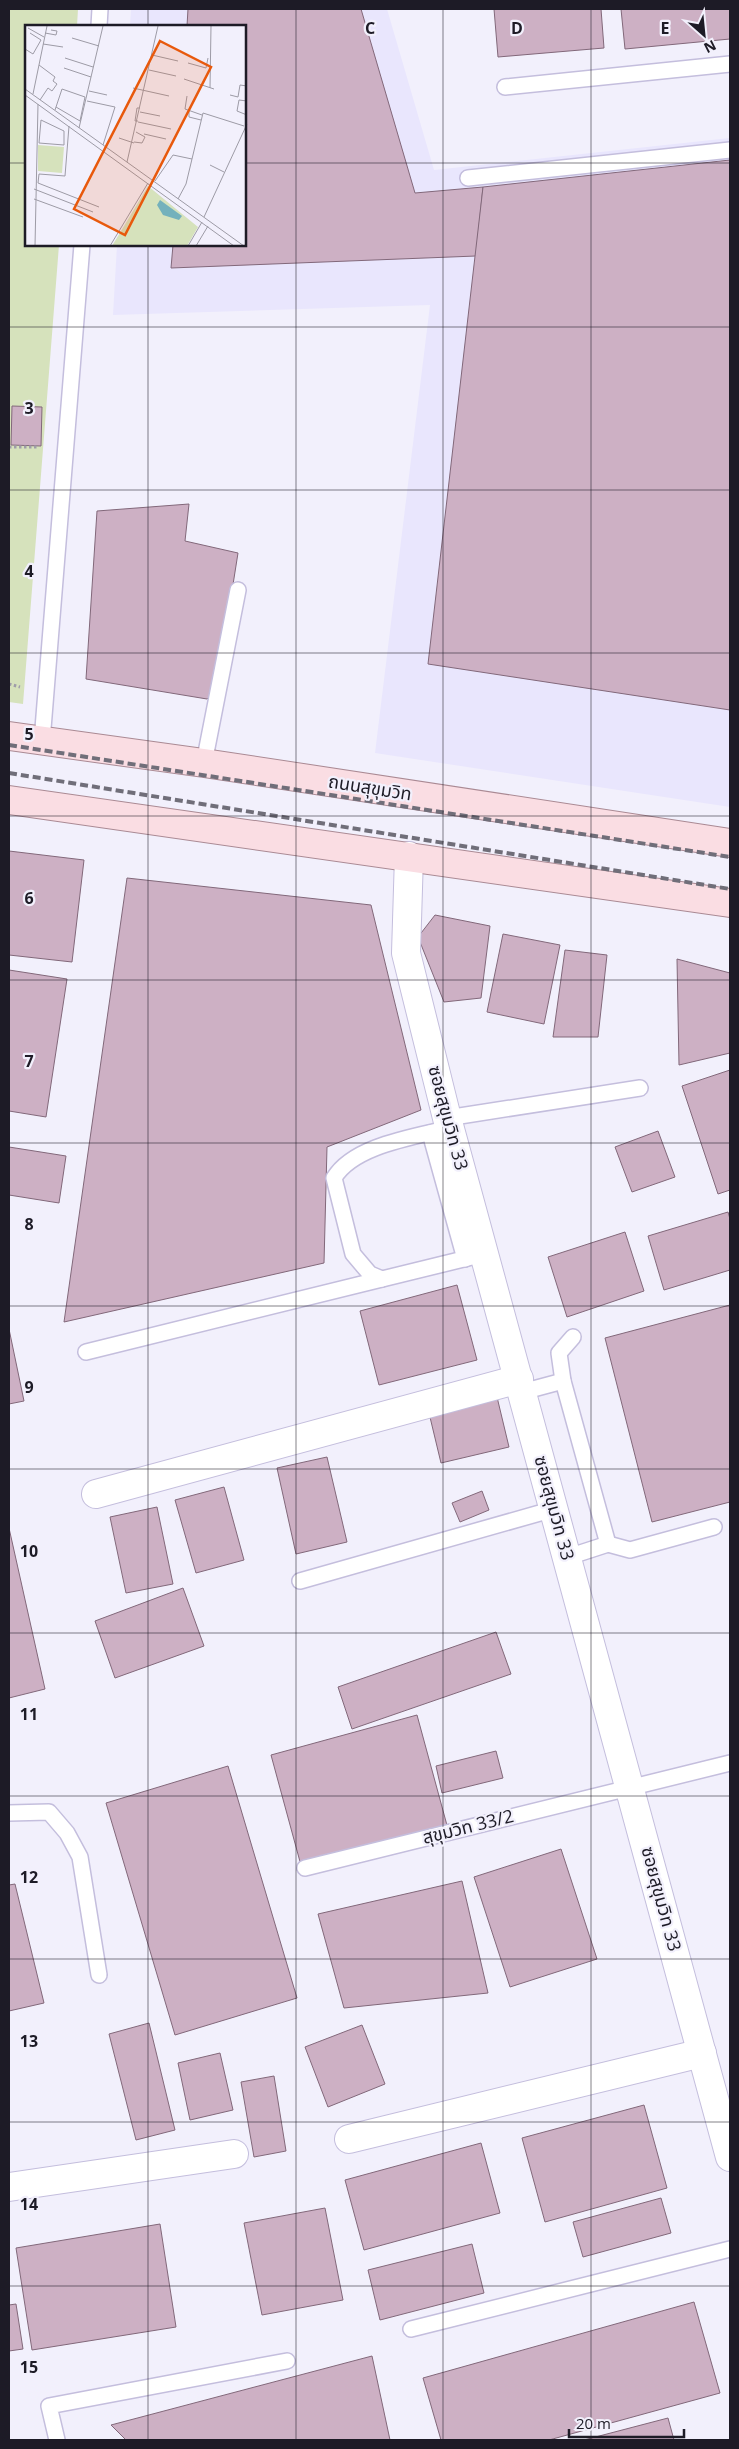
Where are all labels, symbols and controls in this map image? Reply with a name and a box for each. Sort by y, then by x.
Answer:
north arrow [679,10,729,60]
text: C [365,17,375,39]
text: D [511,17,523,39]
text: E [661,17,670,39]
inset map [25,25,246,246]
text: N [701,36,720,58]
text: 3 [24,397,34,419]
text: 4 [24,560,34,582]
text: 5 [24,723,34,745]
street label: ถนนสุขุมวิท [327,769,413,805]
text: 6 [24,887,34,909]
text: 7 [24,1050,34,1072]
street label: ซอยสุขุมวิท 33 [423,1063,474,1173]
text: 8 [24,1213,34,1235]
text: 9 [24,1376,34,1398]
street label: ซอยสุขุมวิท 33 [529,1453,580,1563]
text: 10 [20,1540,38,1562]
text: 11 [20,1703,38,1725]
street label: สุขุมวิท 33/2 [420,1803,516,1849]
street label: ซอยสุขุมวิท 33 [636,1844,687,1954]
text: 12 [20,1866,38,1888]
text: 13 [20,2030,38,2052]
text: 14 [20,2193,38,2215]
text: 15 [20,2356,38,2378]
scale bar [569,2406,684,2438]
text: 20 m [576,2413,611,2433]

